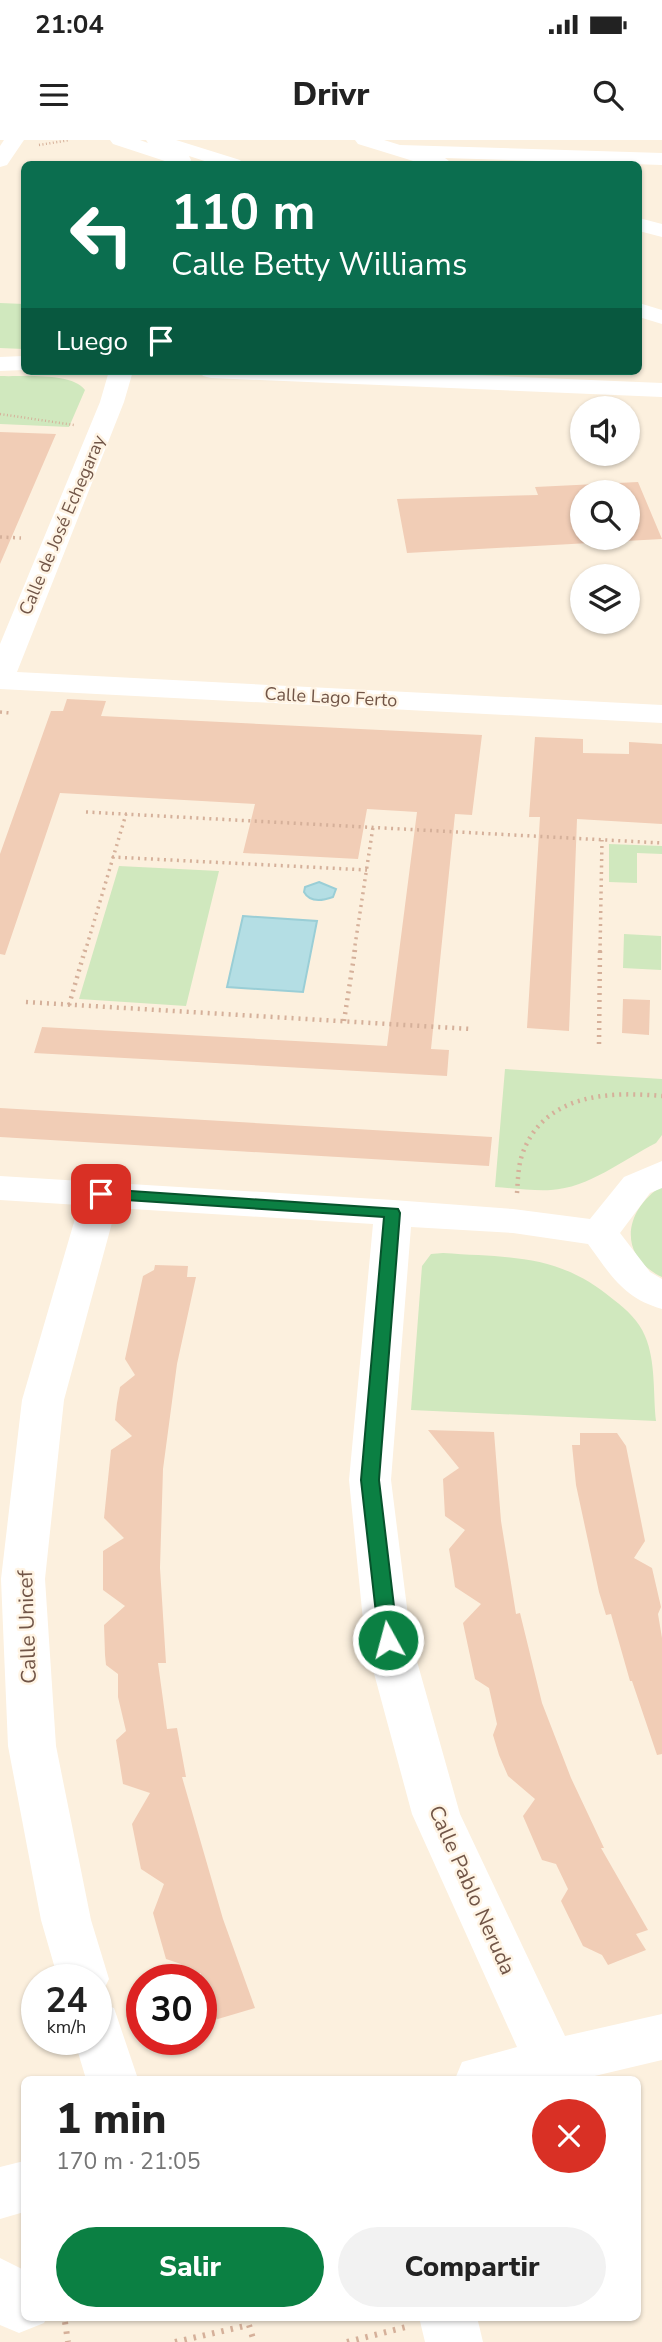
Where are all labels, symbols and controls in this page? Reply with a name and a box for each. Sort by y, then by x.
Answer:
text: 21:04 [35,7,104,42]
text: Drivr [293,73,369,116]
icon: menu [35,76,73,114]
icon: search [589,76,627,114]
text: 110 m [171,179,315,246]
icon: left [56,189,147,280]
text: Calle Betty Williams [171,243,467,286]
icon: arrive [142,322,180,360]
text: Luego [56,324,128,359]
map controls [570,396,640,634]
button: sound [570,396,640,466]
street label: Calle de José Echegaray [13,431,111,619]
button: search [570,480,640,550]
button: layers [570,564,640,634]
street label: Calle Lago Ferto [264,682,398,712]
pin [71,1164,131,1224]
icon: arrive [82,1175,120,1213]
street label: Calle Unicef [11,1569,43,1684]
position arrow [351,1603,425,1677]
street label: Calle Pablo Neruda [422,1801,522,1979]
speed limit sign: 30 [126,1964,217,2055]
text: 24 [45,1977,88,2024]
text: km/h [47,2015,86,2039]
text: 1 min [56,2091,166,2148]
button: close [532,2099,606,2173]
text: 170 m · 21:05 [56,2146,201,2177]
button: Salir [56,2227,324,2307]
button: Compartir [338,2227,606,2307]

